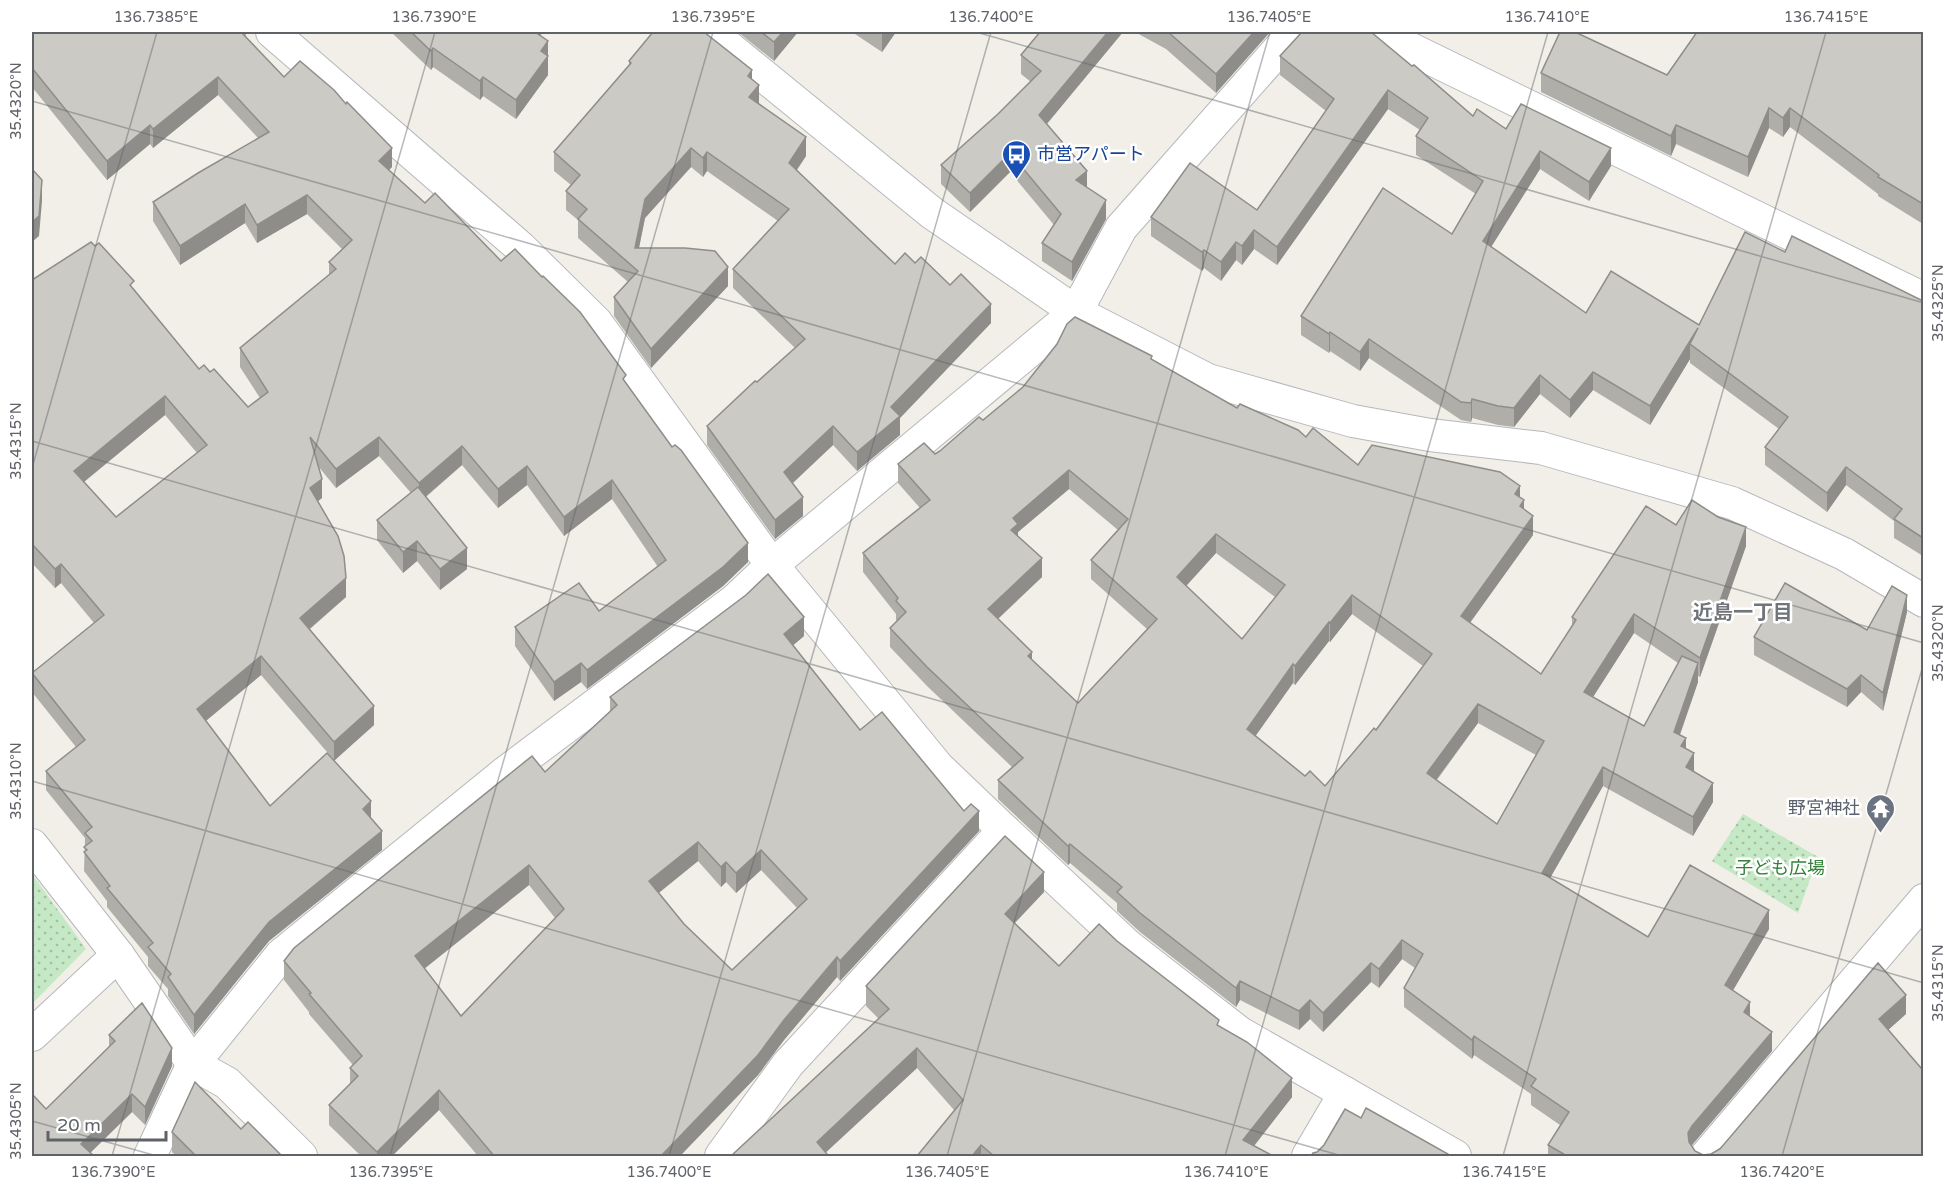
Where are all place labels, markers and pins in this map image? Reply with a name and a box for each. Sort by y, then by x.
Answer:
bus stop icon: 市営アパート [1000,138,1032,180]
place label: 市営アパート [1037,143,1145,165]
temple icon: 野宮神社 [1865,792,1897,834]
place label: 野宮神社 [1788,797,1860,819]

